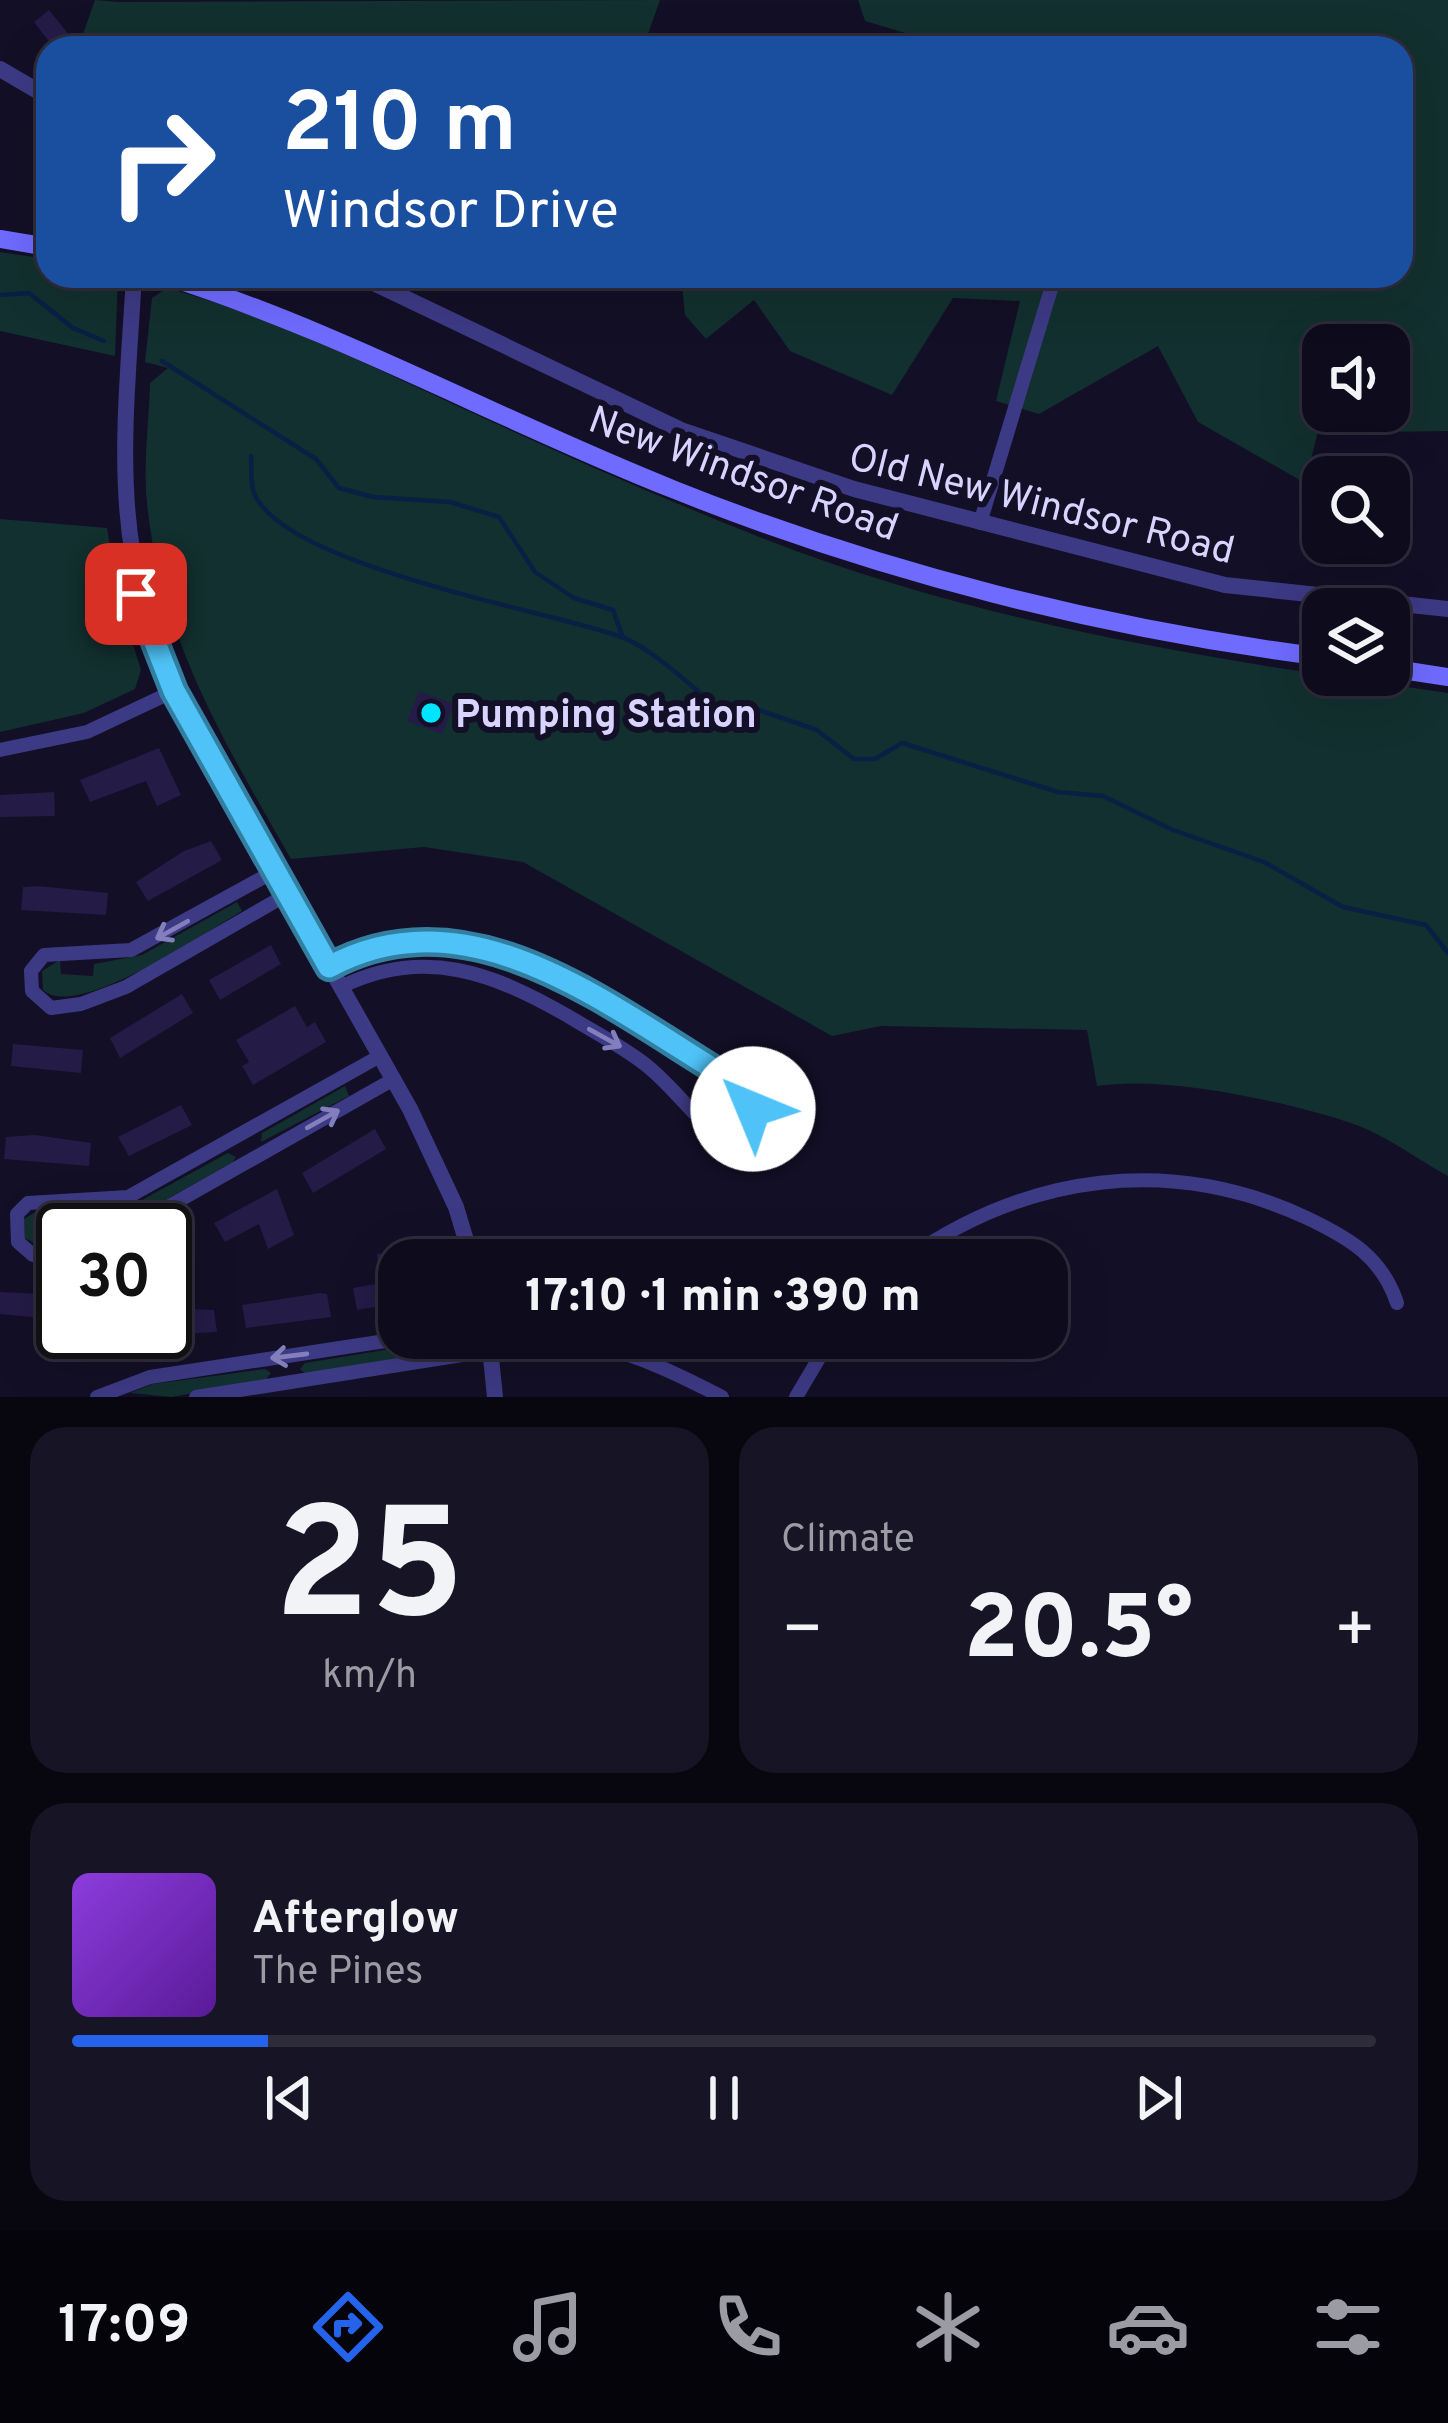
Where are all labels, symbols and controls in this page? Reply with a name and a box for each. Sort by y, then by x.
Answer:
text: 210 m [282,75,517,181]
icon: right [84,84,240,240]
text: Windsor Drive [282,179,619,248]
map controls [1302,324,1410,696]
button: sound [1302,324,1410,432]
street label: New Windsor Road [581,397,904,555]
street label: Old New Windsor Road [843,435,1239,578]
button: search [1302,456,1410,564]
pin [85,543,187,645]
icon: arrive [103,561,169,627]
button: layers [1302,588,1410,696]
place label: Pumping Station [455,693,757,742]
marker: Pumping Station [418,700,444,726]
one-way arrow [155,919,190,942]
one-way arrow [587,1027,622,1050]
position arrow [690,1046,816,1172]
one-way arrow [305,1107,340,1130]
speed limit sign: 30 [36,1203,192,1359]
text: 17:10 · 1 min · 390 m [525,1270,921,1327]
one-way arrow [270,1345,309,1368]
text: 25 [274,1476,465,1674]
text: Climate [781,1517,915,1566]
text: 20.5° [964,1577,1193,1690]
text: − [781,1592,824,1675]
text: + [1333,1592,1376,1675]
text: km/h [322,1653,417,1702]
text: Afterglow [252,1892,459,1949]
text: The Pines [252,1949,423,1998]
icon: previous [256,2065,322,2131]
icon: pause [691,2065,757,2131]
icon: next [1126,2065,1192,2131]
icon: directions [306,2285,390,2369]
icon: music [506,2285,590,2369]
icon: phone [706,2285,790,2369]
icon: climate [906,2285,990,2369]
icon: car [1106,2285,1190,2369]
icon: filters [1306,2285,1390,2369]
text: 17:09 [58,2293,190,2362]

